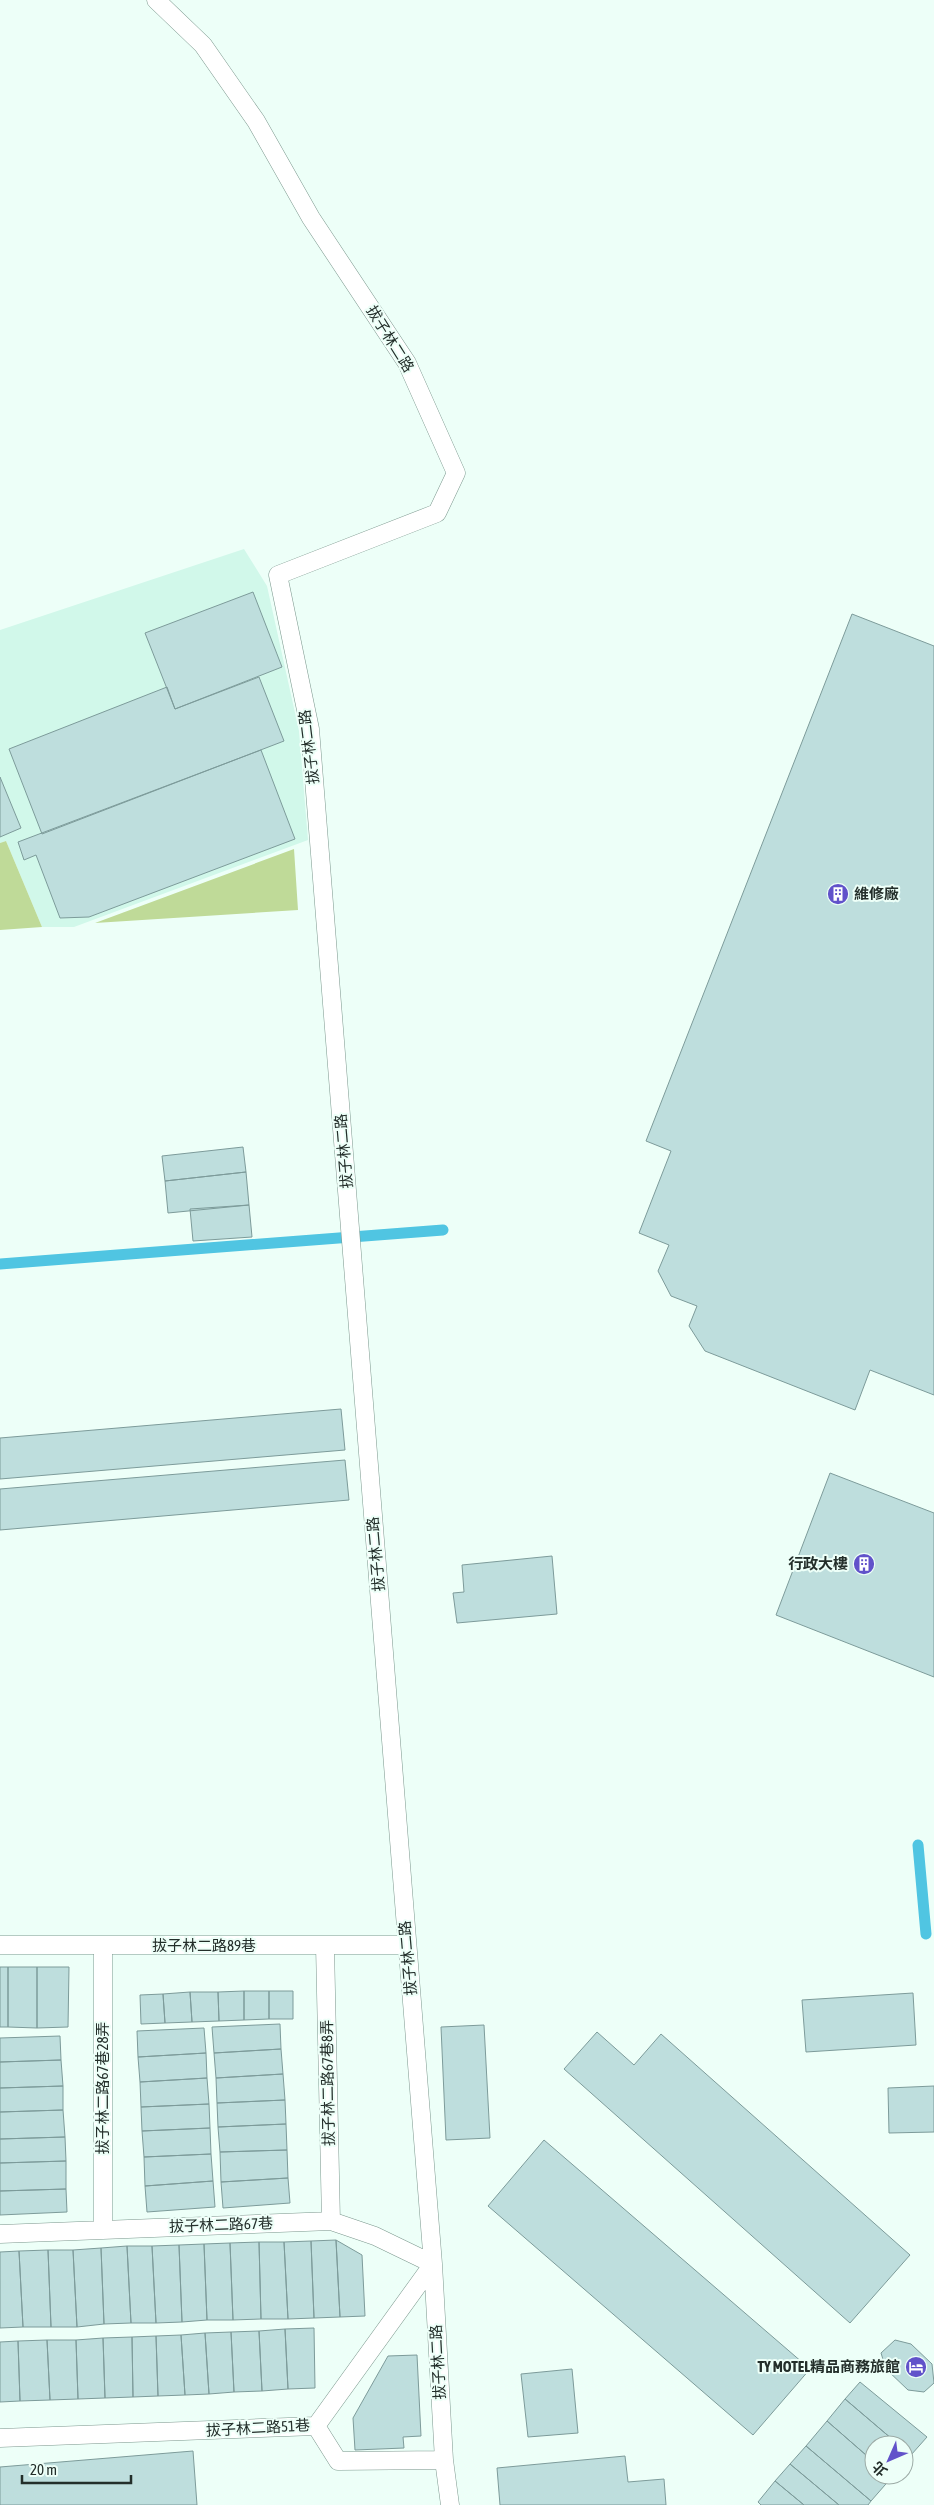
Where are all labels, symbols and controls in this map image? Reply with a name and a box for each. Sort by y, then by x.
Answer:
street label: 拔子林二路 [363,302,418,375]
street label: 拔子林二路 [295,709,322,785]
building icon: 維修廠 [826,882,850,906]
place label: 維修廠 [854,885,899,902]
street label: 拔子林二路 [332,1113,355,1189]
street label: 拔子林二路 [364,1516,387,1592]
building icon: 行政大樓 [852,1552,876,1576]
place label: 行政大樓 [788,1555,848,1572]
street label: 拔子林二路 [396,1920,419,1996]
street label: 拔子林二路89巷 [152,1937,256,1954]
street label: 拔子林二路67巷8弄 [318,2020,337,2146]
street label: 拔子林二路67巷28弄 [94,2021,111,2155]
street label: 拔子林二路67巷 [169,2214,273,2235]
street label: 拔子林二路 [427,2324,448,2400]
hotel icon: TY MOTEL精品商務旅館 [904,2355,928,2379]
place label: TY MOTEL精品商務旅館 [757,2358,900,2375]
street label: 拔子林二路51巷 [206,2416,310,2439]
north arrow [864,2435,914,2485]
scale bar [22,2452,131,2484]
text: 北 [869,2459,890,2480]
text: 20 m [30,2461,57,2478]

